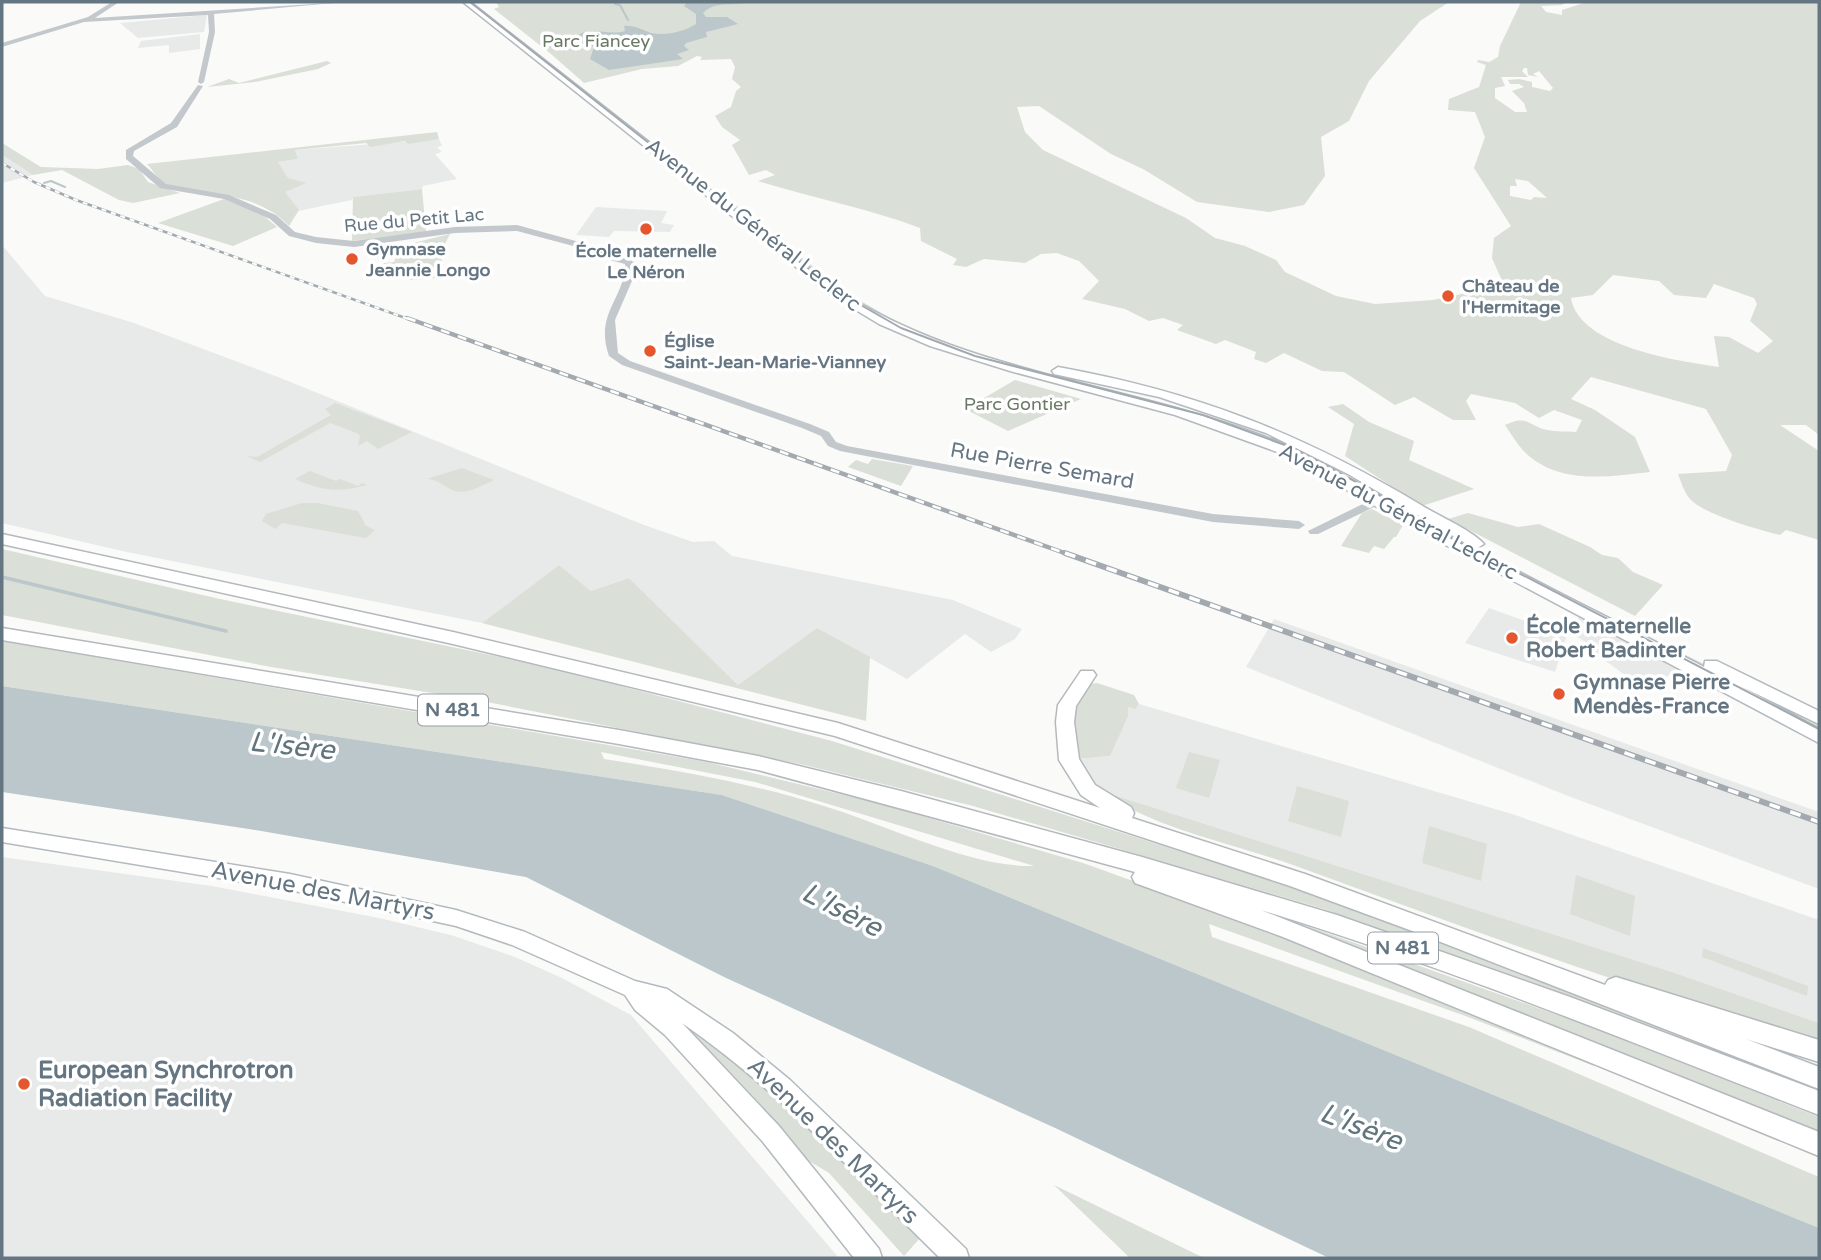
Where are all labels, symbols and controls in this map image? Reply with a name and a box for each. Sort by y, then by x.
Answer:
park label: Parc Fiancey [542,30,650,52]
street label: Avenue du Général Leclerc [640,133,866,317]
street label: Rue du Petit Lac [343,203,485,237]
marker: École maternelle Le Néron [638,221,654,237]
place label: Gymnase Jeannie Longo [365,238,491,281]
place label: École maternelle Le Néron [575,240,717,283]
marker: Gymnase Jeannie Longo [344,251,360,267]
place label: Château de l'Hermitage [1462,275,1560,318]
marker: Château de l'Hermitage [1440,288,1456,304]
place label: Église Saint-Jean-Marie-Vianney [664,330,886,373]
marker: Église Saint-Jean-Marie-Vianney [642,343,658,359]
park label: Parc Gontier [964,393,1070,415]
street label: Rue Pierre Semard [948,438,1136,494]
street label: Avenue du Général Leclerc [1275,438,1521,586]
place label: École maternelle Robert Badinter [1526,613,1691,663]
marker: École maternelle Robert Badinter [1504,630,1520,646]
place label: Gymnase Pierre Mendès-France [1573,670,1730,719]
marker: Gymnase Pierre Mendès-France [1551,686,1567,702]
road number: N 481 [418,694,488,726]
water label: L'Isère [248,725,338,768]
street label: Avenue des Martyrs [209,855,437,927]
water label: L'Isère [796,875,890,946]
road number: N 481 [1368,932,1438,964]
street label: Avenue des Martyrs [741,1052,925,1230]
place label: European Synchrotron Radiation Facility [38,1056,294,1113]
marker: European Synchrotron Radiation Facility [16,1076,32,1092]
water label: L'Isère [1315,1096,1409,1159]

